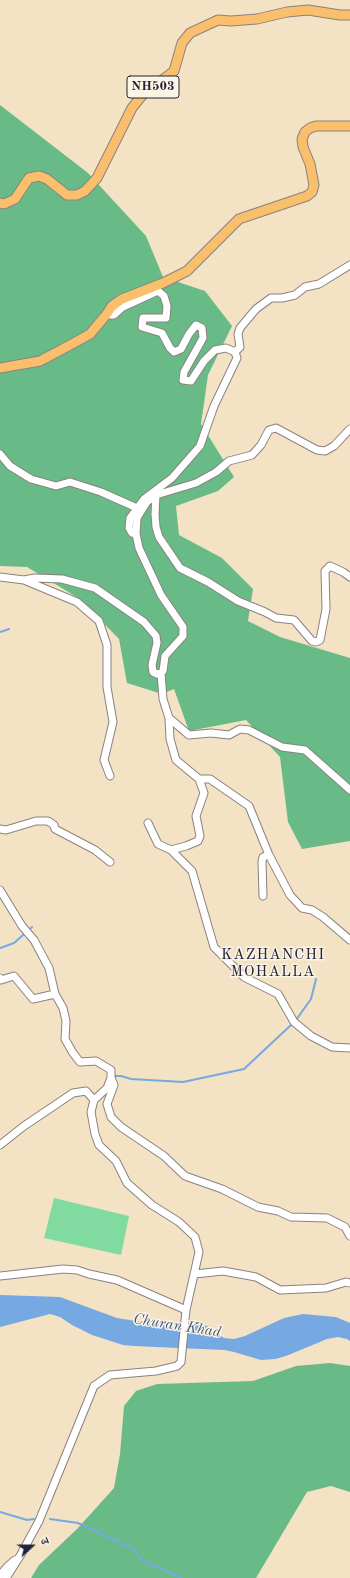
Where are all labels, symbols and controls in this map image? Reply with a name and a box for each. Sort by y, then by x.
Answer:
road number: NH503 [127,76,179,98]
district label: KAZHANCHI MOHALLA [221,946,325,981]
water label: Churan Khad [132,1310,222,1342]
north arrow [12,1526,52,1566]
text: उ [38,1537,50,1546]

